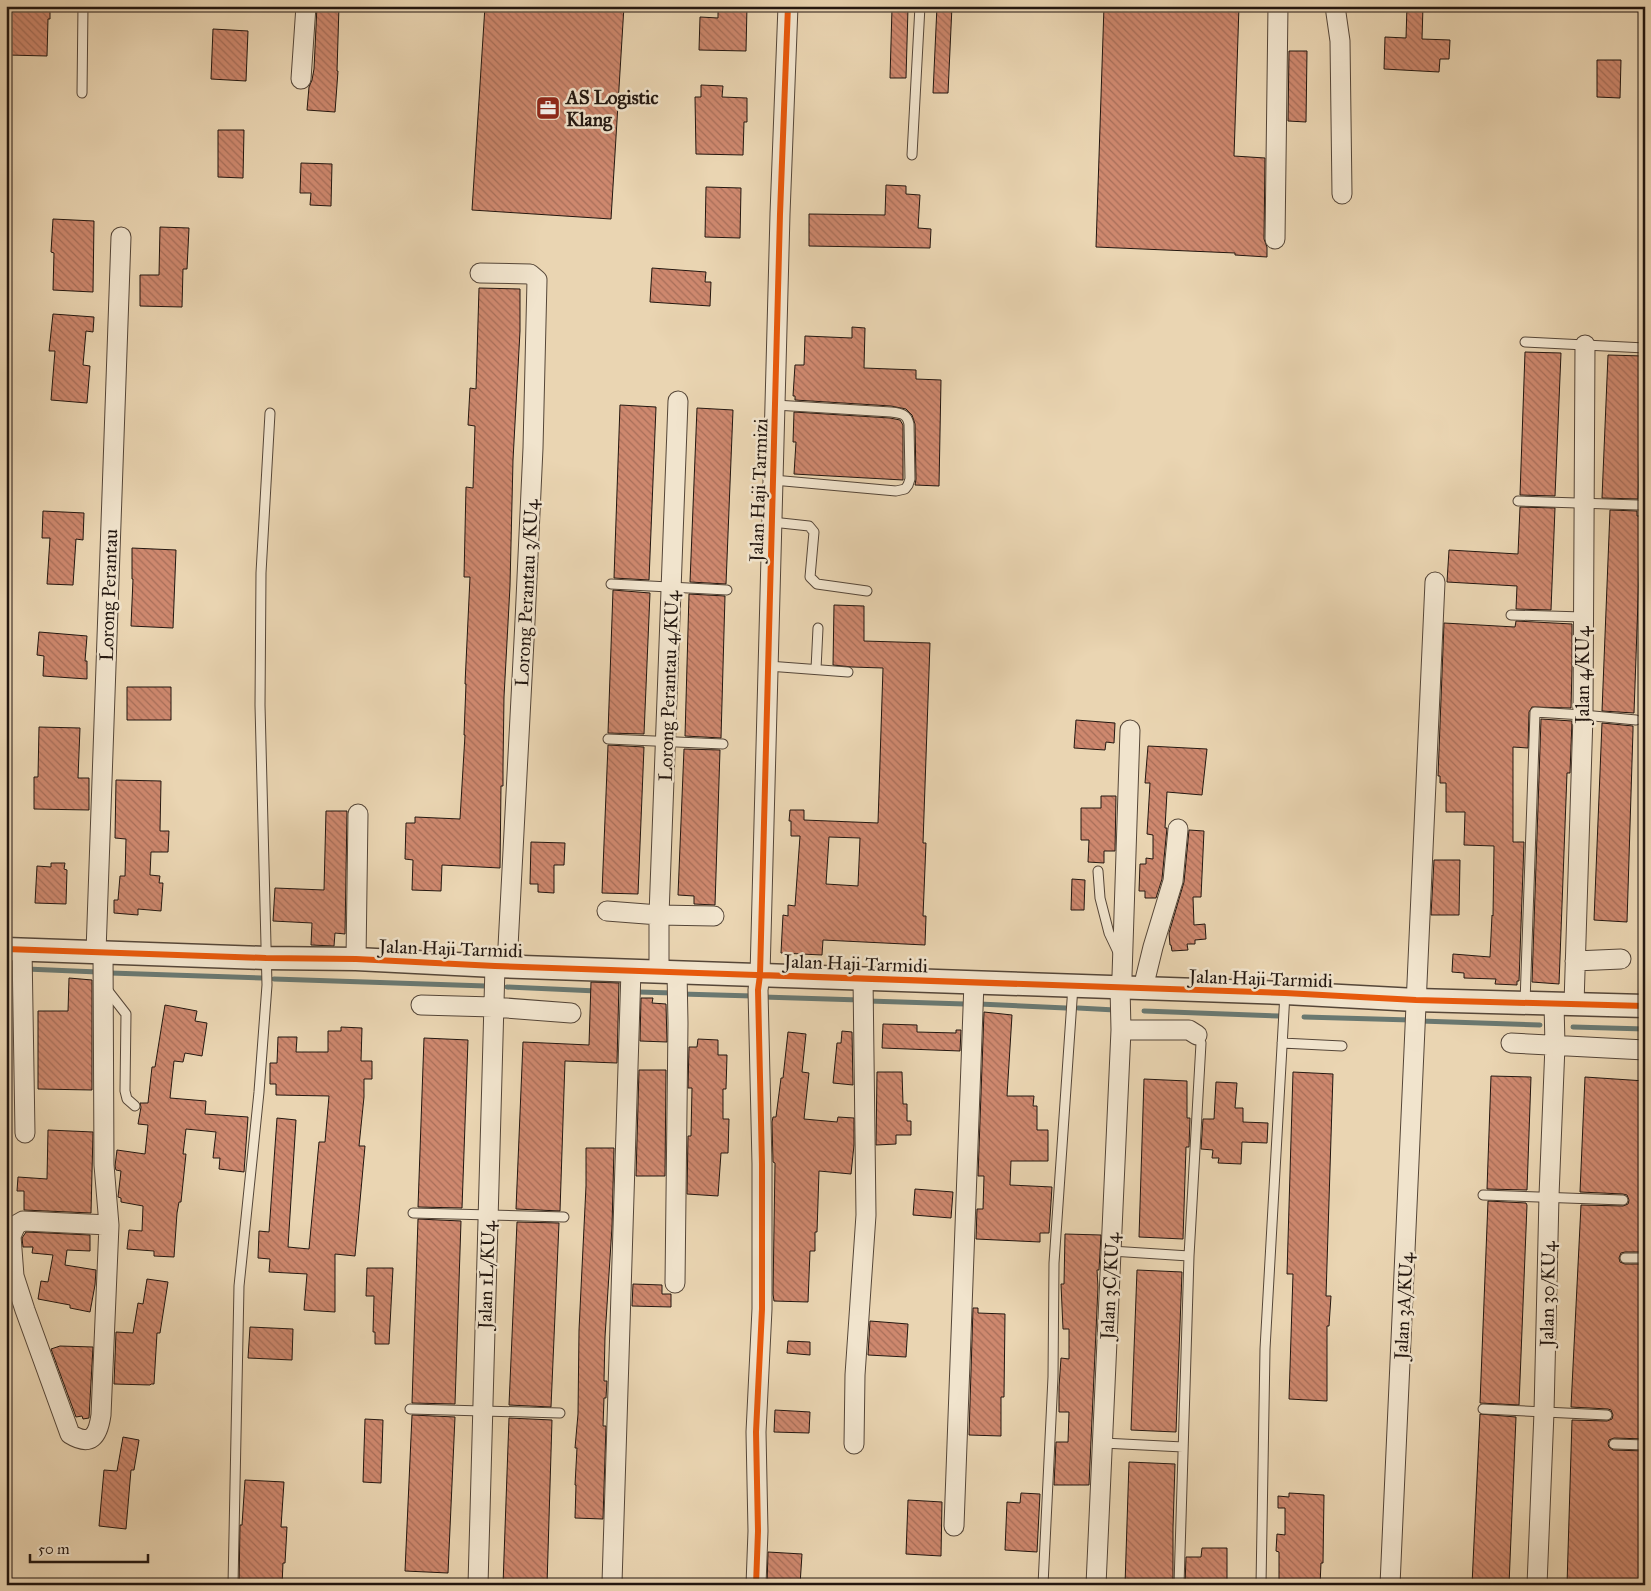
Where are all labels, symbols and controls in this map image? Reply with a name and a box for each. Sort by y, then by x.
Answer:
place label: AS Logistic Klang [564,86,658,132]
office icon: AS Logistic Klang [535,95,561,121]
street label: Jalan Haji Tarmizi [744,418,773,564]
street label: Lorong Perantau 3/KU4 [510,498,544,687]
street label: Lorong Perantau [95,529,123,662]
street label: Lorong Perantau 4/KU4 [654,590,684,782]
street label: Jalan 4/KU4 [1571,626,1595,726]
street label: Jalan Haji Tarmidi [377,934,523,964]
street label: Jalan Haji Tarmidi [782,949,928,979]
street label: Jalan Haji Tarmidi [1187,964,1333,994]
street label: Jalan 1L/KU4 [473,1220,501,1332]
street label: Jalan 3C/KU4 [1095,1231,1125,1342]
street label: Jalan 30/KU4 [1535,1241,1561,1349]
street label: Jalan 3A/KU4 [1389,1252,1419,1362]
scale bar [30,1531,148,1563]
text: 50 m [38,1540,70,1558]

